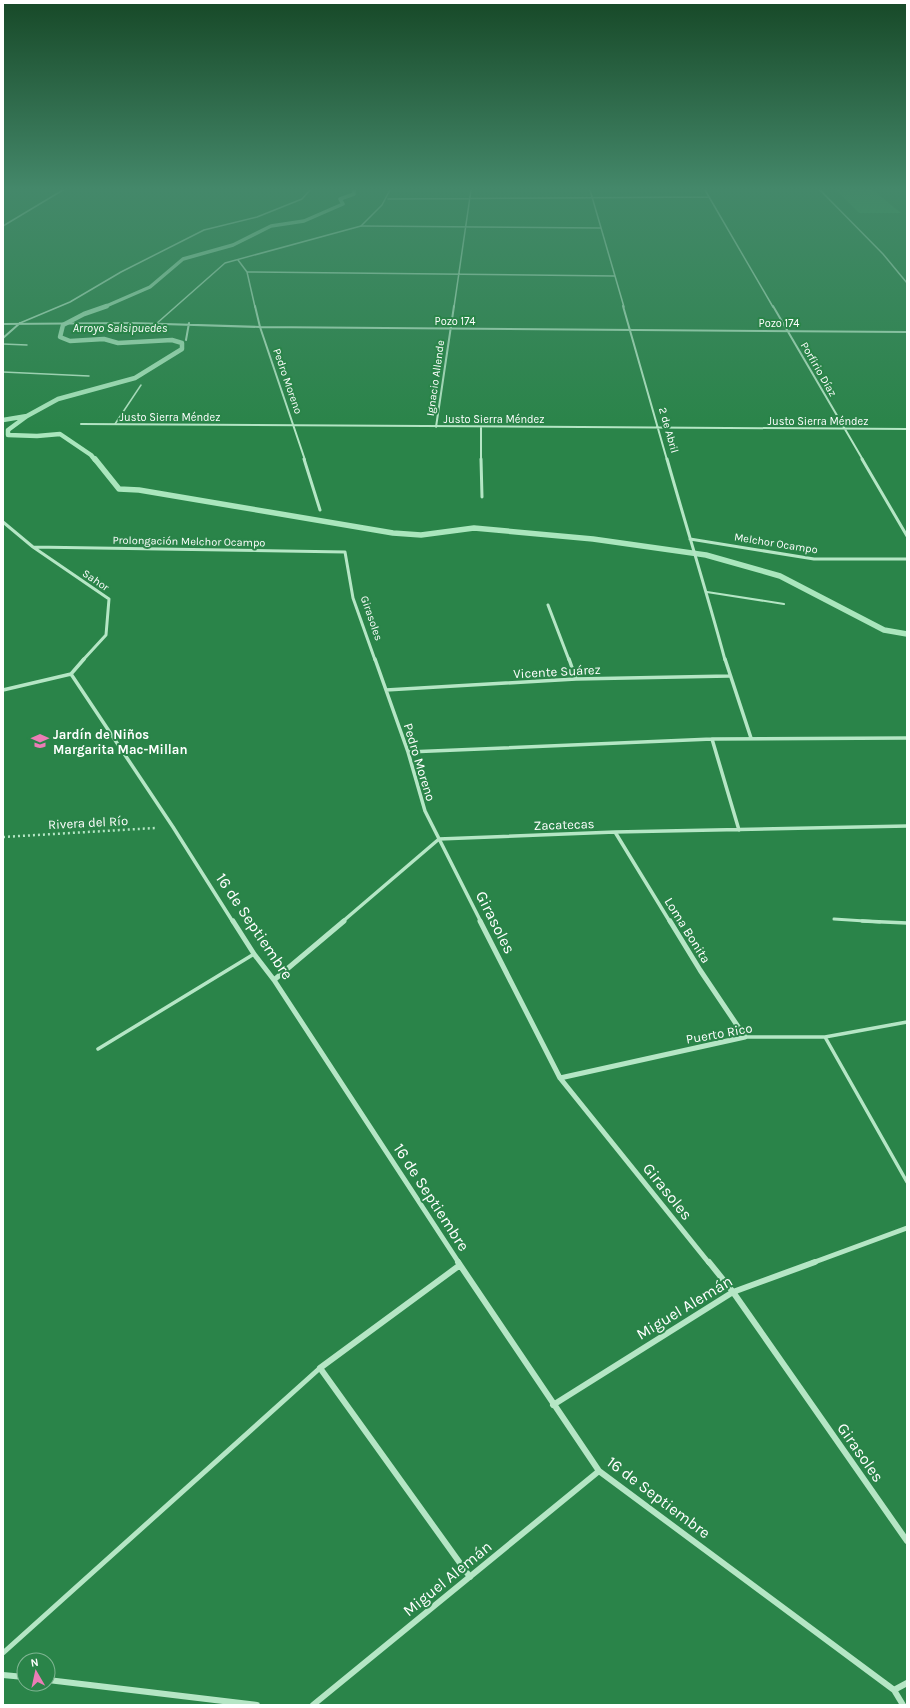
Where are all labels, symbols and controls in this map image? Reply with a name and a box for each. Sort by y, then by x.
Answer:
street label: Pozo 174 [435,315,475,328]
street label: Pozo 174 [759,317,799,330]
water label: Arroyo Salsipuedes [73,321,168,335]
street label: Ignacio Allende [424,339,447,417]
street label: Porfirio Díaz [798,340,839,399]
street label: Pedro Moreno [270,347,305,416]
street label: 2 de Abril [656,406,681,454]
street label: Justo Sierra Méndez [120,411,220,424]
street label: Justo Sierra Méndez [444,413,544,426]
street label: Justo Sierra Méndez [768,415,868,428]
street label: Melchor Ocampo [733,530,819,557]
street label: Prolongación Melchor Ocampo [112,534,266,549]
street label: Sahor [80,567,112,594]
street label: Girasoles [358,594,385,643]
street label: Vicente Suárez [513,662,601,681]
street label: Pedro Moreno [401,721,439,803]
place label: Jardín de Niños Margarita Mac-Millan [53,727,188,757]
school or university icon: Jardín de Niños Margarita Mac-Millan [30,731,50,751]
street label: Rivera del Río [48,813,128,832]
street label: Zacatecas [533,816,595,833]
street label: 16 de Septiembre [212,869,297,983]
street label: Girasoles [472,888,519,957]
street label: Loma Bonita [661,895,714,966]
street label: Puerto Rico [685,1020,753,1047]
street label: 16 de Septiembre [390,1140,473,1255]
street label: Girasoles [639,1159,696,1224]
street label: Miguel Alemán [633,1271,736,1344]
street label: Girasoles [833,1419,888,1486]
street label: 16 de Septiembre [603,1452,714,1542]
street label: Miguel Alemán [399,1537,496,1620]
north arrow [16,1652,56,1692]
text: N [30,1656,39,1670]

